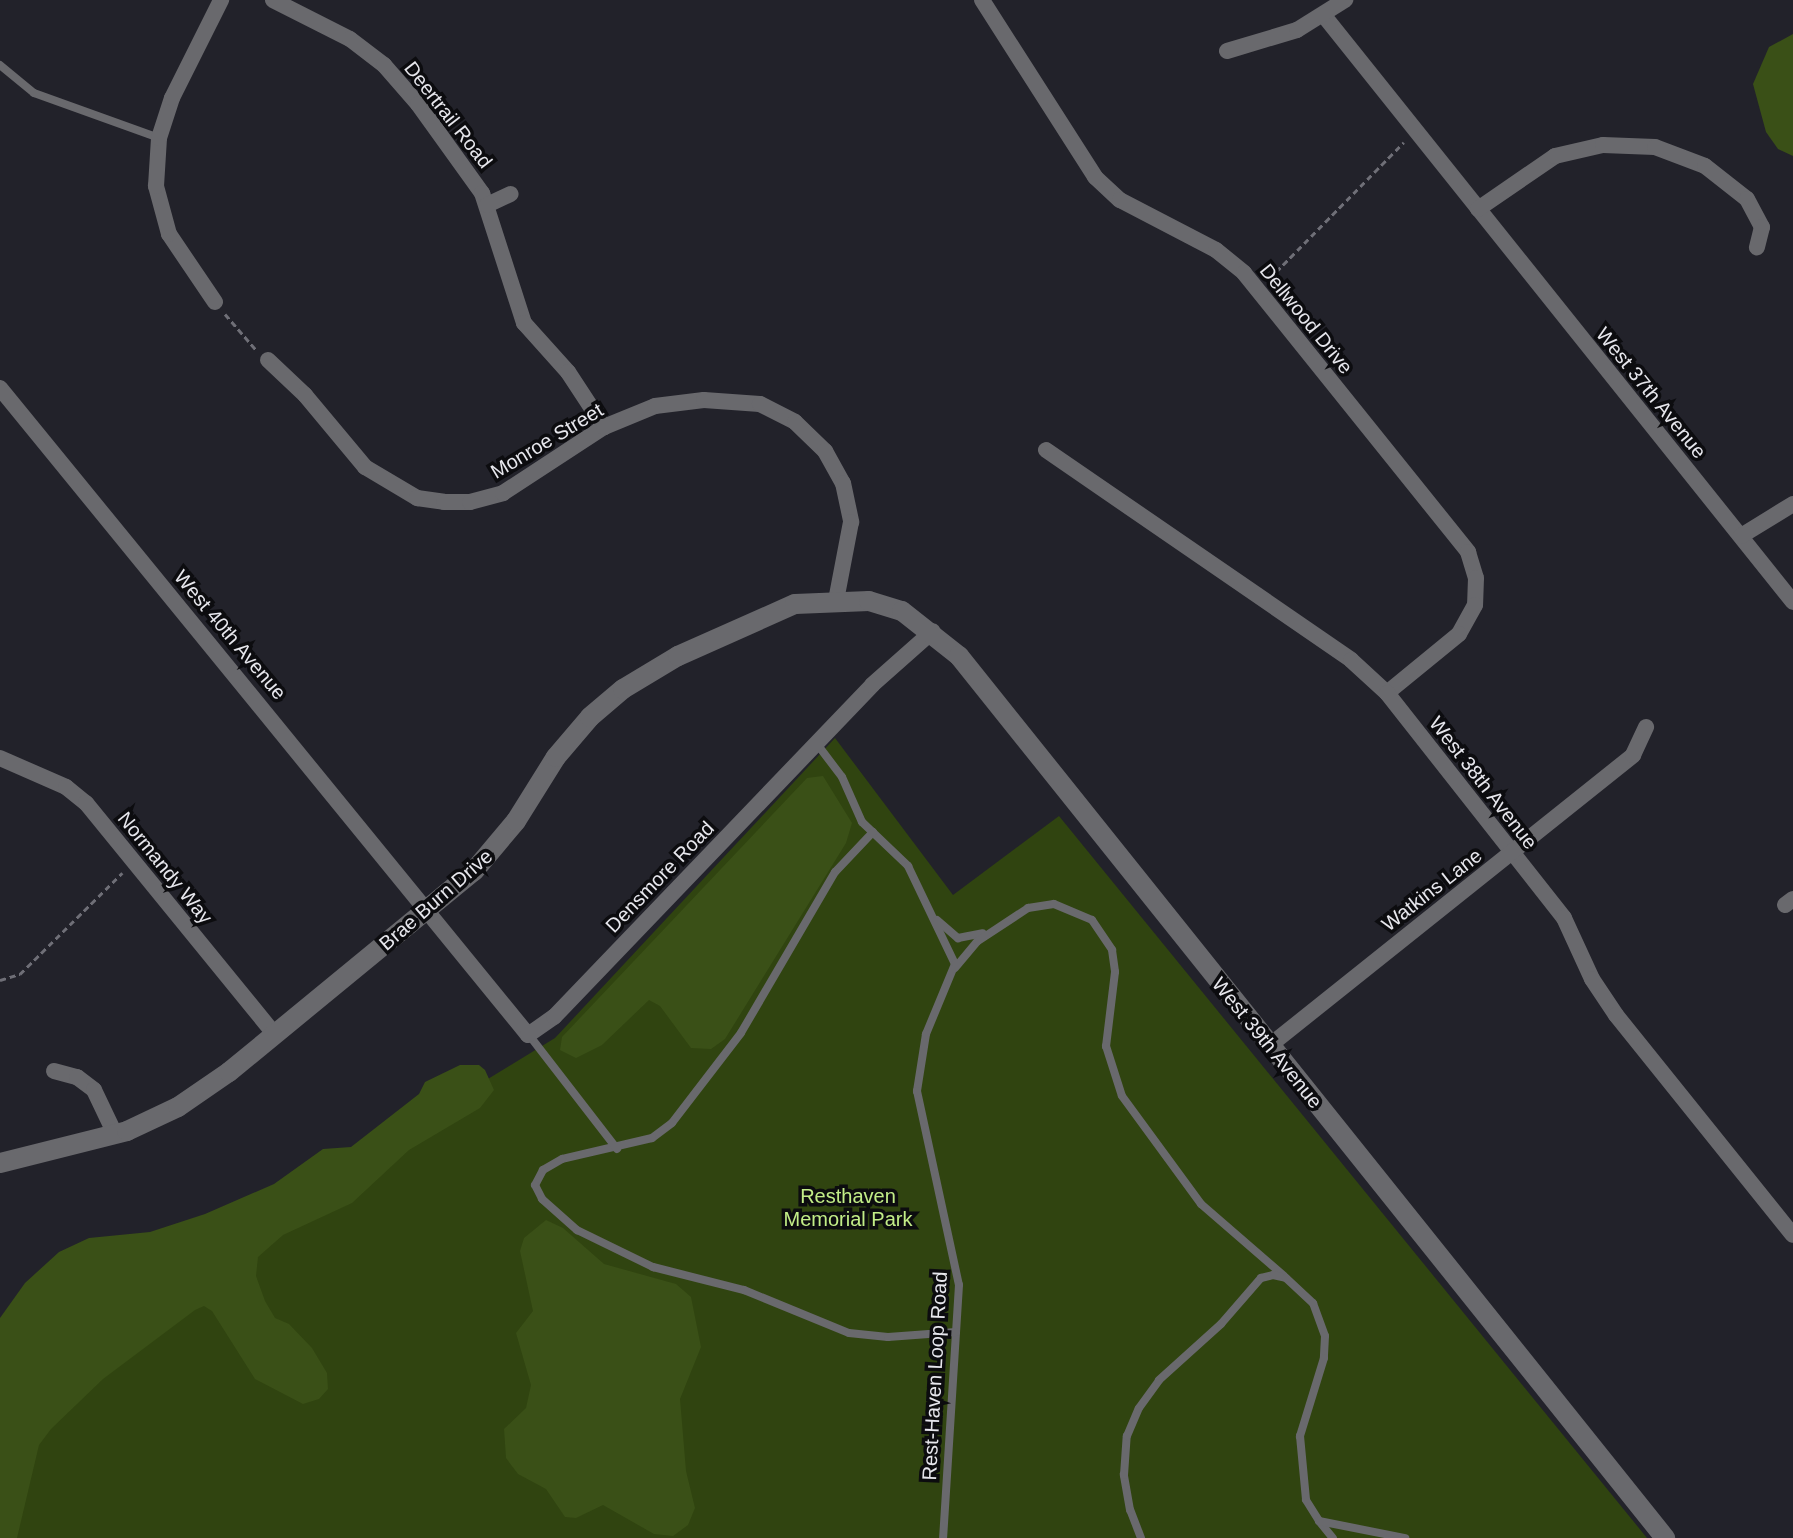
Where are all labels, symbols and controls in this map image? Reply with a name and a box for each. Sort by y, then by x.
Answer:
street label: Deertrail Road [399,57,497,173]
street label: Dellwood Drive [1254,259,1358,379]
street label: West 37th Avenue [1590,322,1712,464]
street label: Monroe Street [487,398,607,484]
street label: West 40th Avenue [169,565,291,705]
street label: West 38th Avenue [1423,712,1543,854]
street label: Normandy Way [113,807,217,929]
street label: Densmore Road [601,816,719,938]
street label: Watkins Lane [1377,843,1487,937]
street label: Brae Burn Drive [374,844,498,956]
street label: West 39th Avenue [1206,972,1328,1114]
park label: Resthaven Memorial Park [784,1184,912,1231]
street label: Rest-Haven Loop Road [918,1271,952,1481]

